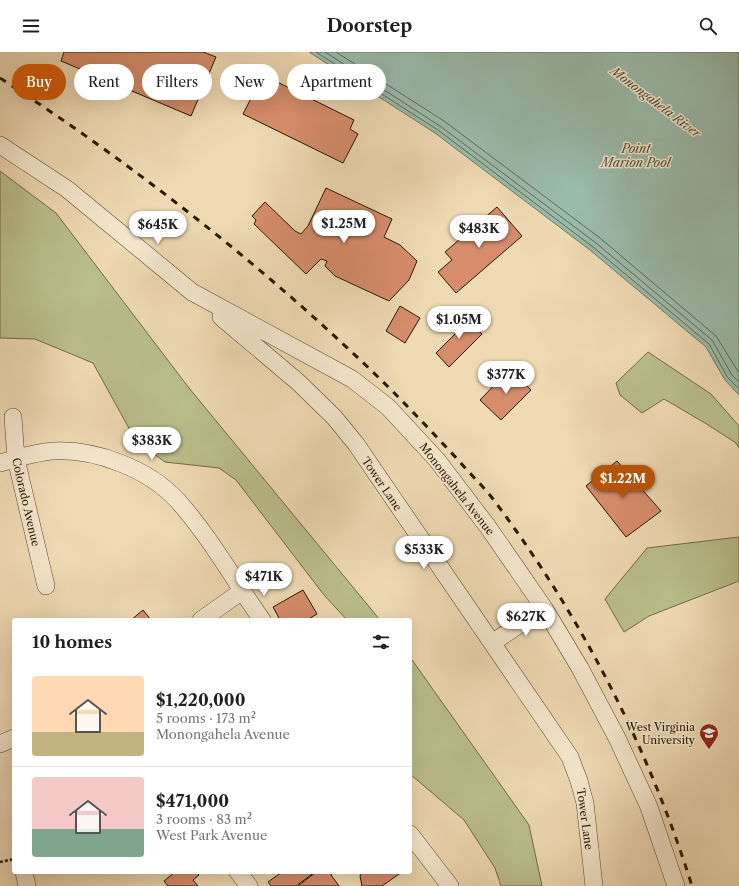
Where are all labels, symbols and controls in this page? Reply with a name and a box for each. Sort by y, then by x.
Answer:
icon: menu [20,15,42,37]
text: Doorstep [327,15,412,37]
icon: search [697,15,719,37]
water label: Monongahela River [606,62,705,142]
chip: Buy [12,64,66,100]
chip: Rent [74,64,134,100]
chip: Filters [142,64,212,100]
chip: New [220,64,279,100]
chip: Apartment [287,64,386,100]
water label: Point Marion Pool [599,141,672,170]
pin: $1.25M [311,210,377,244]
pin: $645K [130,211,186,245]
text: $1.25M [321,215,367,231]
pin: $483K [451,215,507,249]
text: $645K [138,216,178,232]
text: $483K [459,220,499,236]
pin: $1.05M [426,306,492,340]
text: $1.05M [436,311,482,327]
pin: $377K [478,361,534,395]
text: $377K [487,366,525,382]
pin: $383K [124,427,180,461]
text: $383K [132,432,172,448]
street label: Monongahela Avenue [417,440,497,538]
street label: Tower Lane [359,454,405,514]
street label: Colorado Avenue [9,456,43,548]
pin: $1.22M [590,465,656,499]
text: $1.22M [600,470,646,486]
pin: $533K [396,536,452,570]
text: $533K [404,541,444,557]
pin: $471K [236,563,292,597]
text: $471K [245,568,283,584]
pin: $627K [498,603,554,637]
text: $627K [506,608,546,624]
icon: filters [370,631,392,653]
text: 10 homes [32,632,112,652]
text: $1,220,000 [156,690,245,710]
icon: home [64,692,112,740]
text: 5 rooms · 173 m² [156,710,256,726]
place label: West Virginia University [625,720,696,747]
school or university icon: West Virginia University [698,722,720,750]
text: Monongahela Avenue [156,726,290,742]
street label: Tower Lane [574,787,596,851]
text: $471,000 [156,791,229,811]
icon: home [64,793,112,841]
text: 3 rooms · 83 m² [156,811,252,827]
text: West Park Avenue [156,827,267,843]

